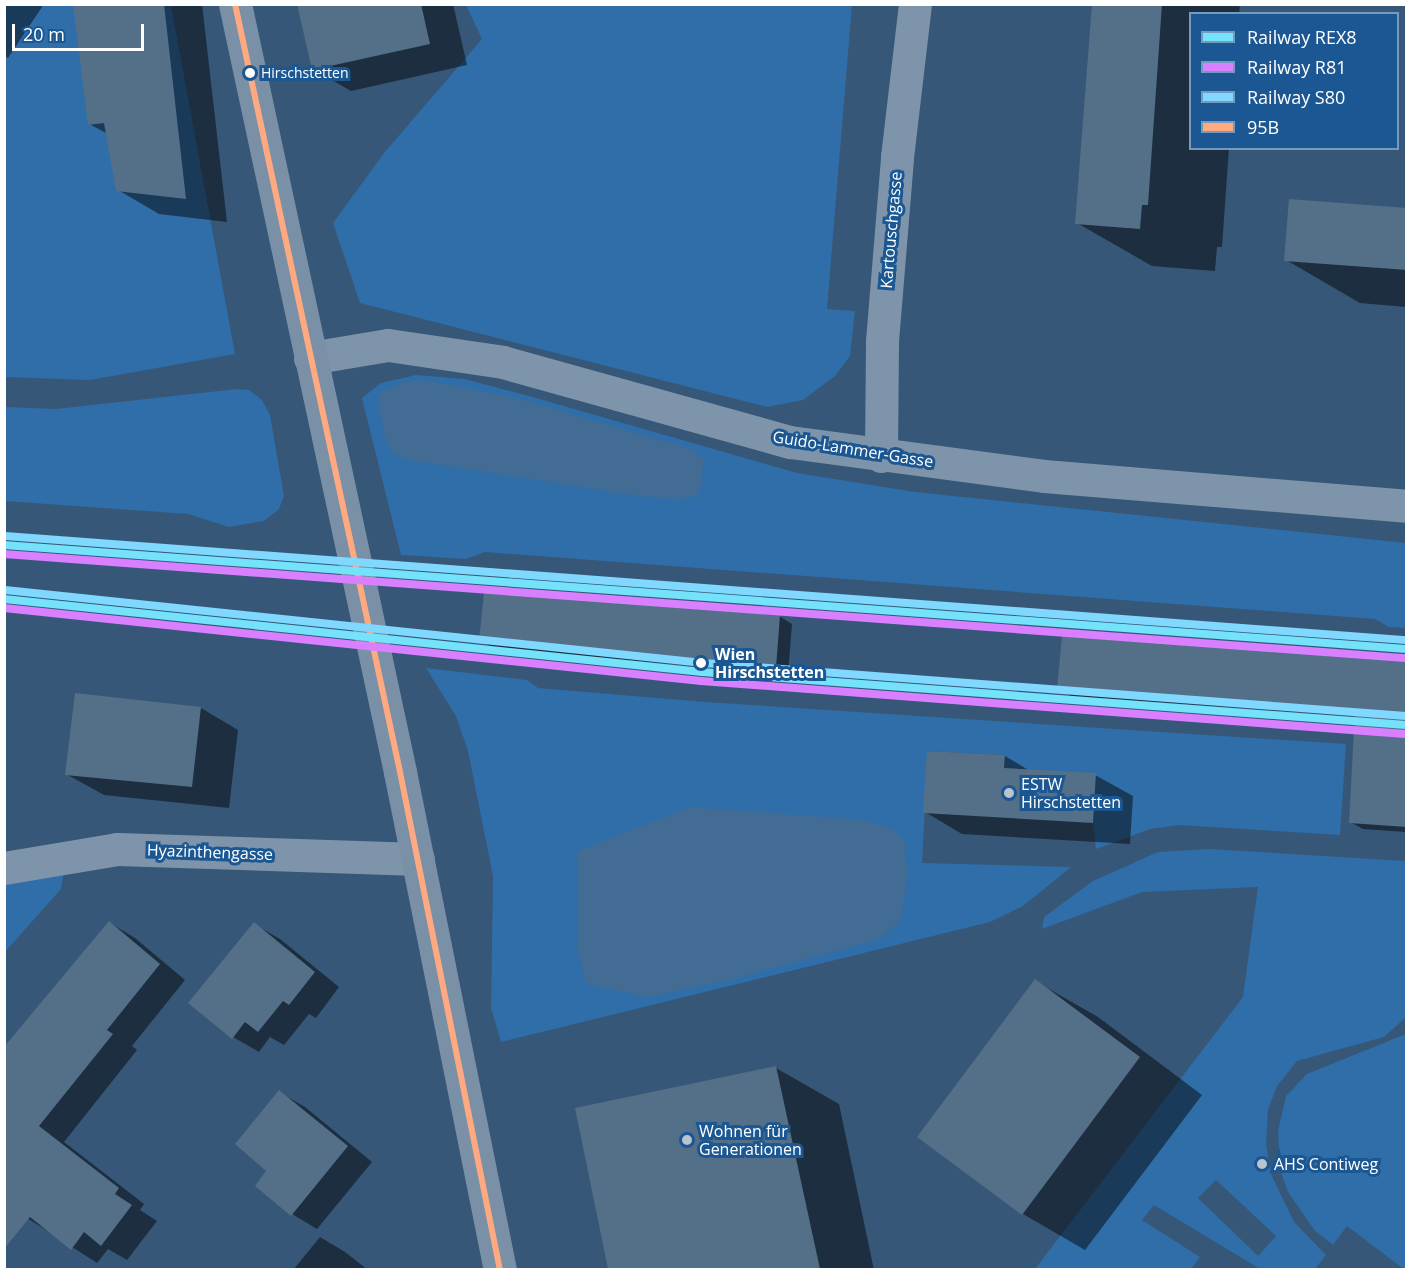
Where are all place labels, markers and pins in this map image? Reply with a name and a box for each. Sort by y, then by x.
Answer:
place label: Hirschstetten [261,65,348,81]
marker: Hirschstetten [244,67,256,79]
place label: Wien Hirschstetten [715,644,824,682]
marker: Wien Hirschstetten [692,654,710,672]
place label: ESTW Hirschstetten [1021,774,1121,812]
marker: ESTW Hirschstetten [1002,786,1016,800]
place label: Wohnen für Generationen [699,1121,802,1159]
marker: Wohnen für Generationen [680,1133,694,1147]
place label: AHS Contiweg [1274,1154,1378,1174]
marker: AHS Contiweg [1255,1157,1269,1171]

